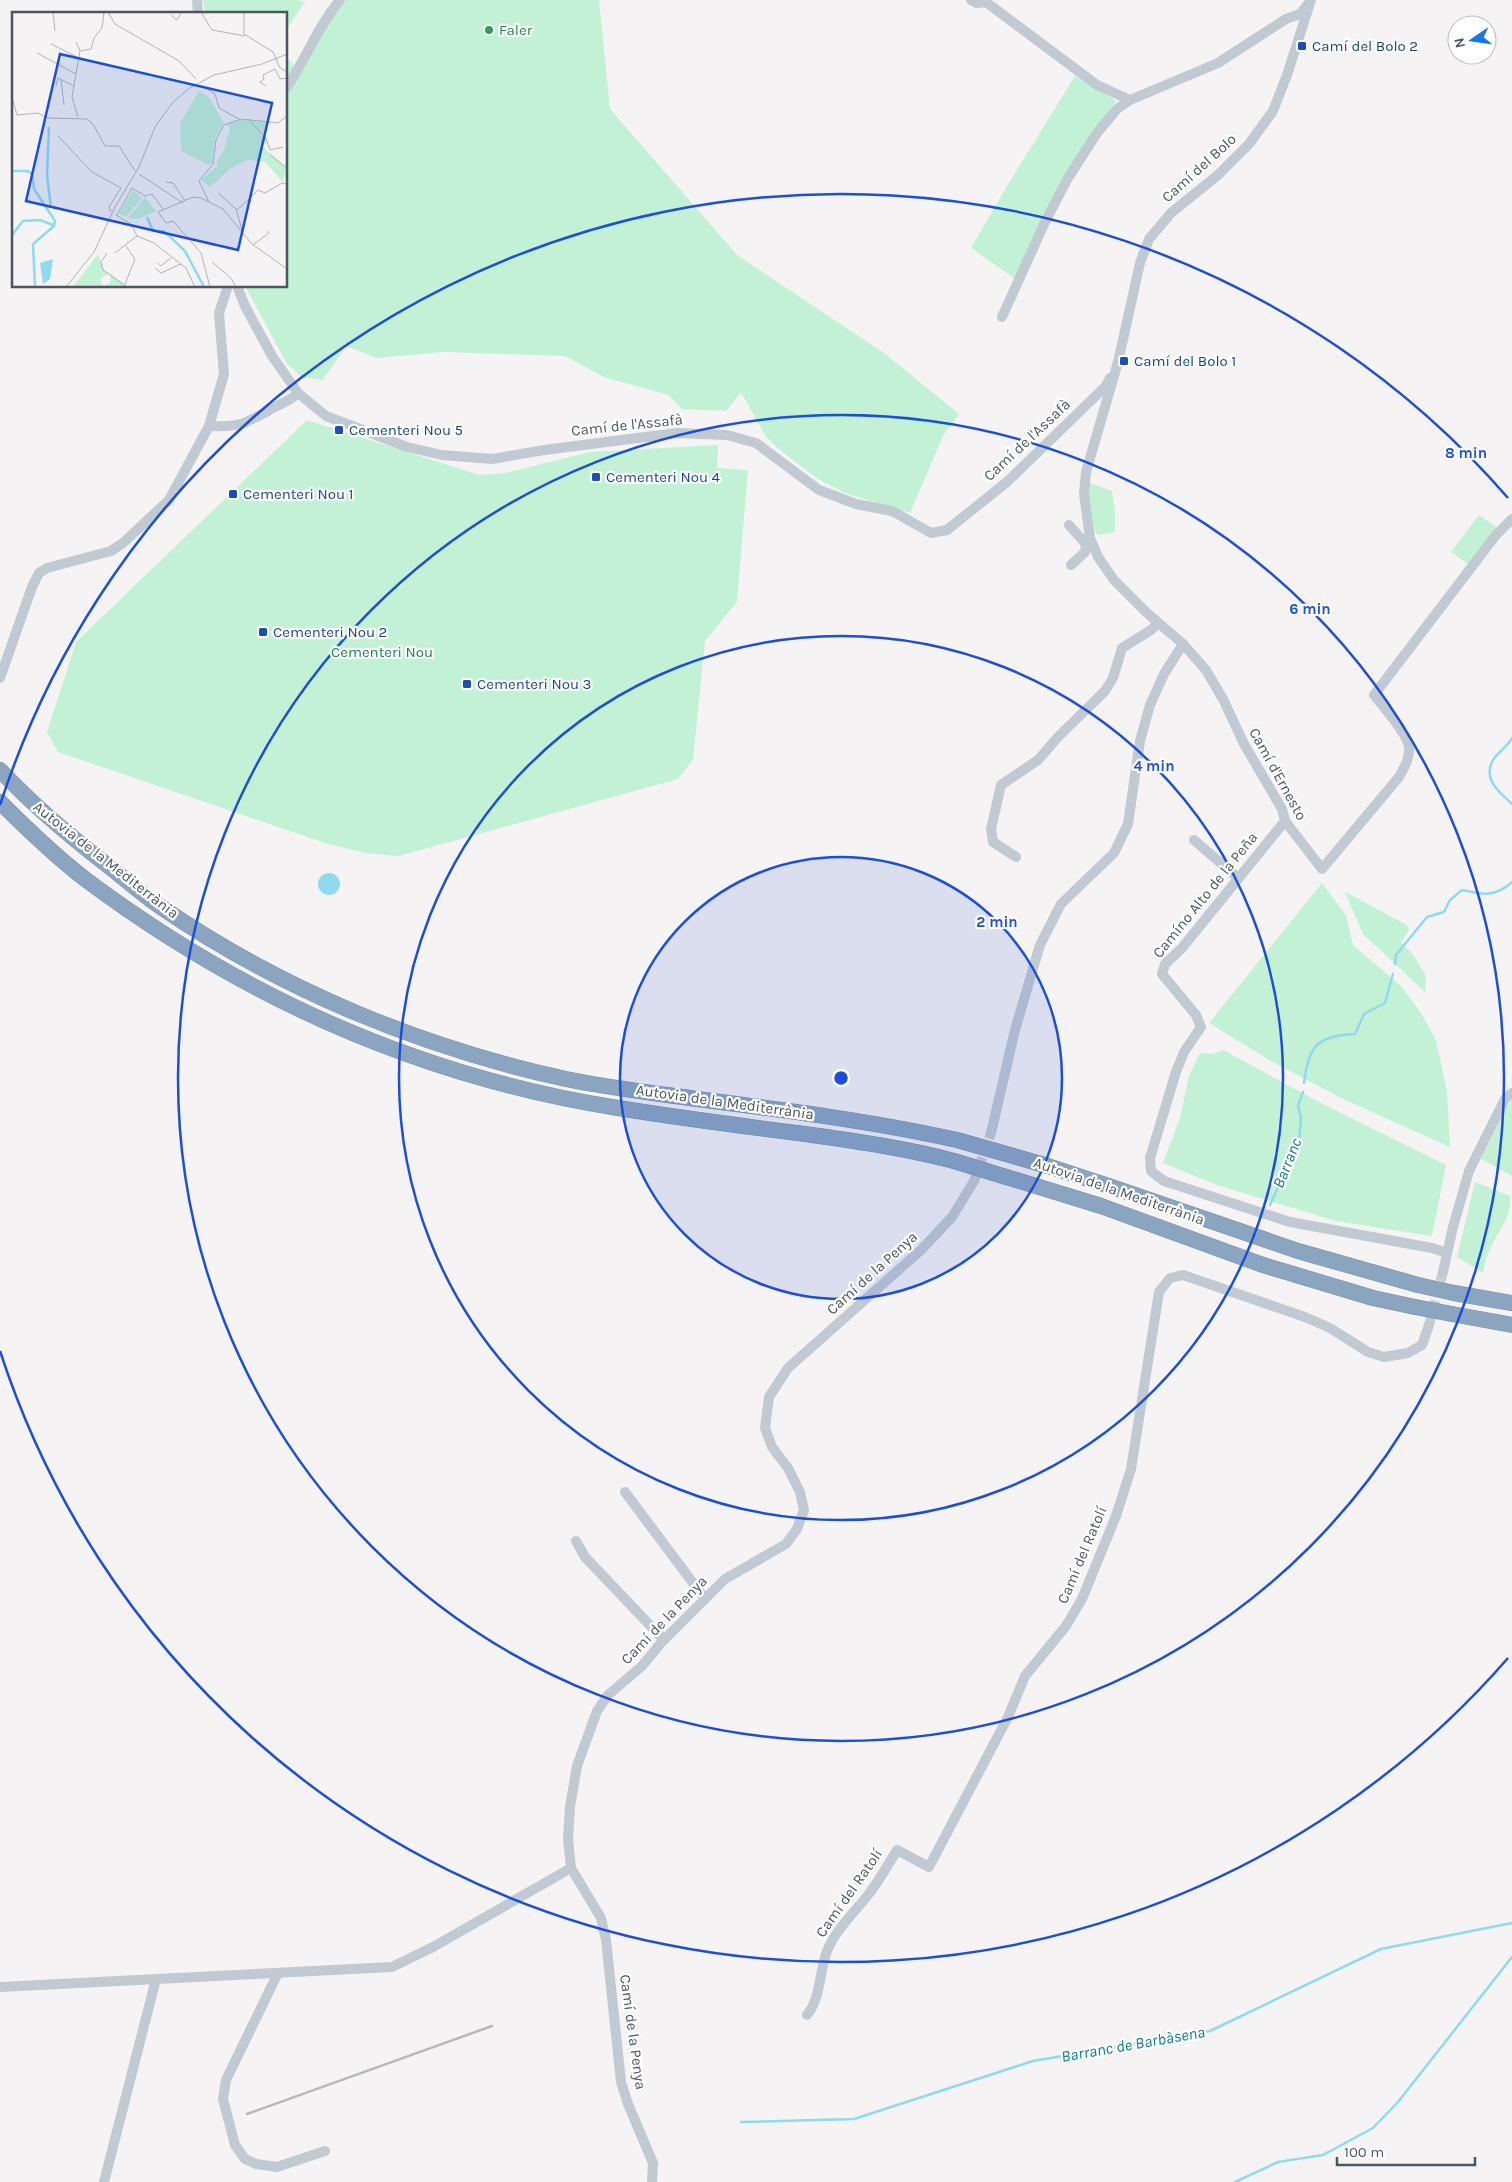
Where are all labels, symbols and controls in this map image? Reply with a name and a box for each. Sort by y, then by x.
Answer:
inset map [12,12,288,288]
north arrow [1447,15,1497,65]
place label: Faler [499,21,533,39]
marker: Faler [483,24,495,36]
text: N [1450,36,1469,50]
place label: Camí del Bolo 2 [1312,37,1418,55]
marker: Camí del Bolo 2 [1296,40,1308,52]
street label: Camí del Bolo [1158,130,1240,206]
place label: Camí del Bolo 1 [1134,352,1236,370]
marker: Camí del Bolo 1 [1118,355,1130,367]
street label: Camí de l'Assafà [980,395,1074,485]
street label: Camí de l'Assafà [570,410,684,440]
place label: Cementeri Nou 5 [349,421,463,439]
marker: Cementeri Nou 5 [333,424,345,436]
text: 8 min [1445,444,1487,462]
place label: Cementeri Nou 4 [606,468,721,486]
marker: Cementeri Nou 4 [590,471,602,483]
place label: Cementeri Nou 1 [243,485,354,503]
marker: Cementeri Nou 1 [227,488,239,500]
text: 6 min [1289,600,1331,618]
place label: Cementeri Nou 2 [273,623,387,641]
marker: Cementeri Nou 2 [257,626,269,638]
park label: Cementeri Nou [331,643,433,661]
place label: Cementeri Nou 3 [477,675,591,693]
marker: Cementeri Nou 3 [461,678,473,690]
street label: Camí d'Ernesto [1245,725,1311,823]
text: 4 min [1133,757,1175,775]
street label: Autovia de la Mediterrània [30,798,182,922]
street label: Camíno Alto de la Peña [1149,829,1261,961]
text: 2 min [976,913,1018,931]
centre of rings [832,1069,850,1087]
street label: Autovia de la Mediterrània [635,1081,815,1123]
water label: Barranc [1268,1135,1306,1191]
street label: Autovia de la Mediterrània [1031,1153,1207,1229]
street label: Camí de la Penya [823,1228,921,1318]
street label: Camí del Ratolí [1053,1503,1111,1606]
street label: Camí de la Penya [617,1572,711,1668]
street label: Camí del Ratolí [812,1845,886,1941]
street label: Camí de la Penya [616,1973,650,2091]
water label: Barranc de Barbàsena [1060,2022,1206,2066]
scale bar [1337,2134,1474,2166]
text: 100 m [1344,2143,1384,2161]

